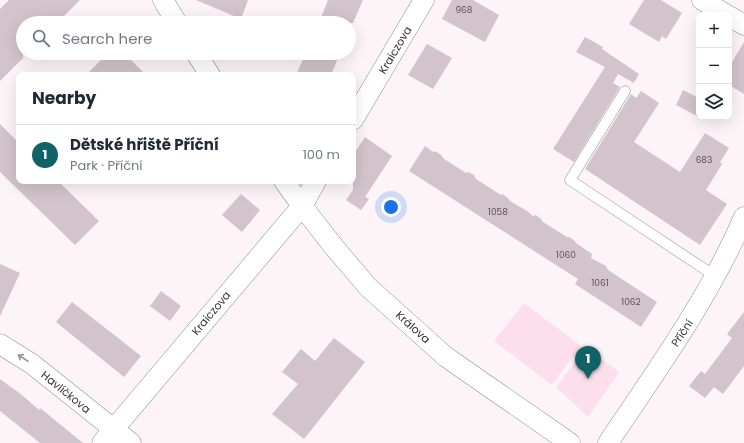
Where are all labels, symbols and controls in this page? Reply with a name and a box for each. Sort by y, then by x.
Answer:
house number: 968 [455,4,473,16]
map controls [696,12,732,120]
button: + [696,12,732,48]
search box [16,16,356,60]
street label: Kraiczova [374,23,416,77]
icon: search [30,27,52,49]
text: Search here [62,28,152,49]
button: − [696,48,732,84]
button: layers [696,84,732,120]
text: Nearby [32,86,96,110]
text: Dětské hřiště Příční [70,134,219,155]
text: 1 [43,145,47,164]
text: 100 m [303,145,340,164]
house number: 683 [696,154,712,166]
text: Park · Příční [70,156,143,175]
your location [381,197,401,217]
house number: 1058 [488,206,508,218]
house number: 1060 [556,249,576,261]
house number: 1061 [591,277,609,289]
street label: Kraiczova [188,287,234,339]
house number: 1062 [621,296,641,308]
street label: Králova [392,307,434,347]
street label: Příční [667,316,697,350]
pin: 1 [575,346,601,379]
one-way arrow [17,354,29,362]
street label: Havlíčkova [38,367,94,417]

